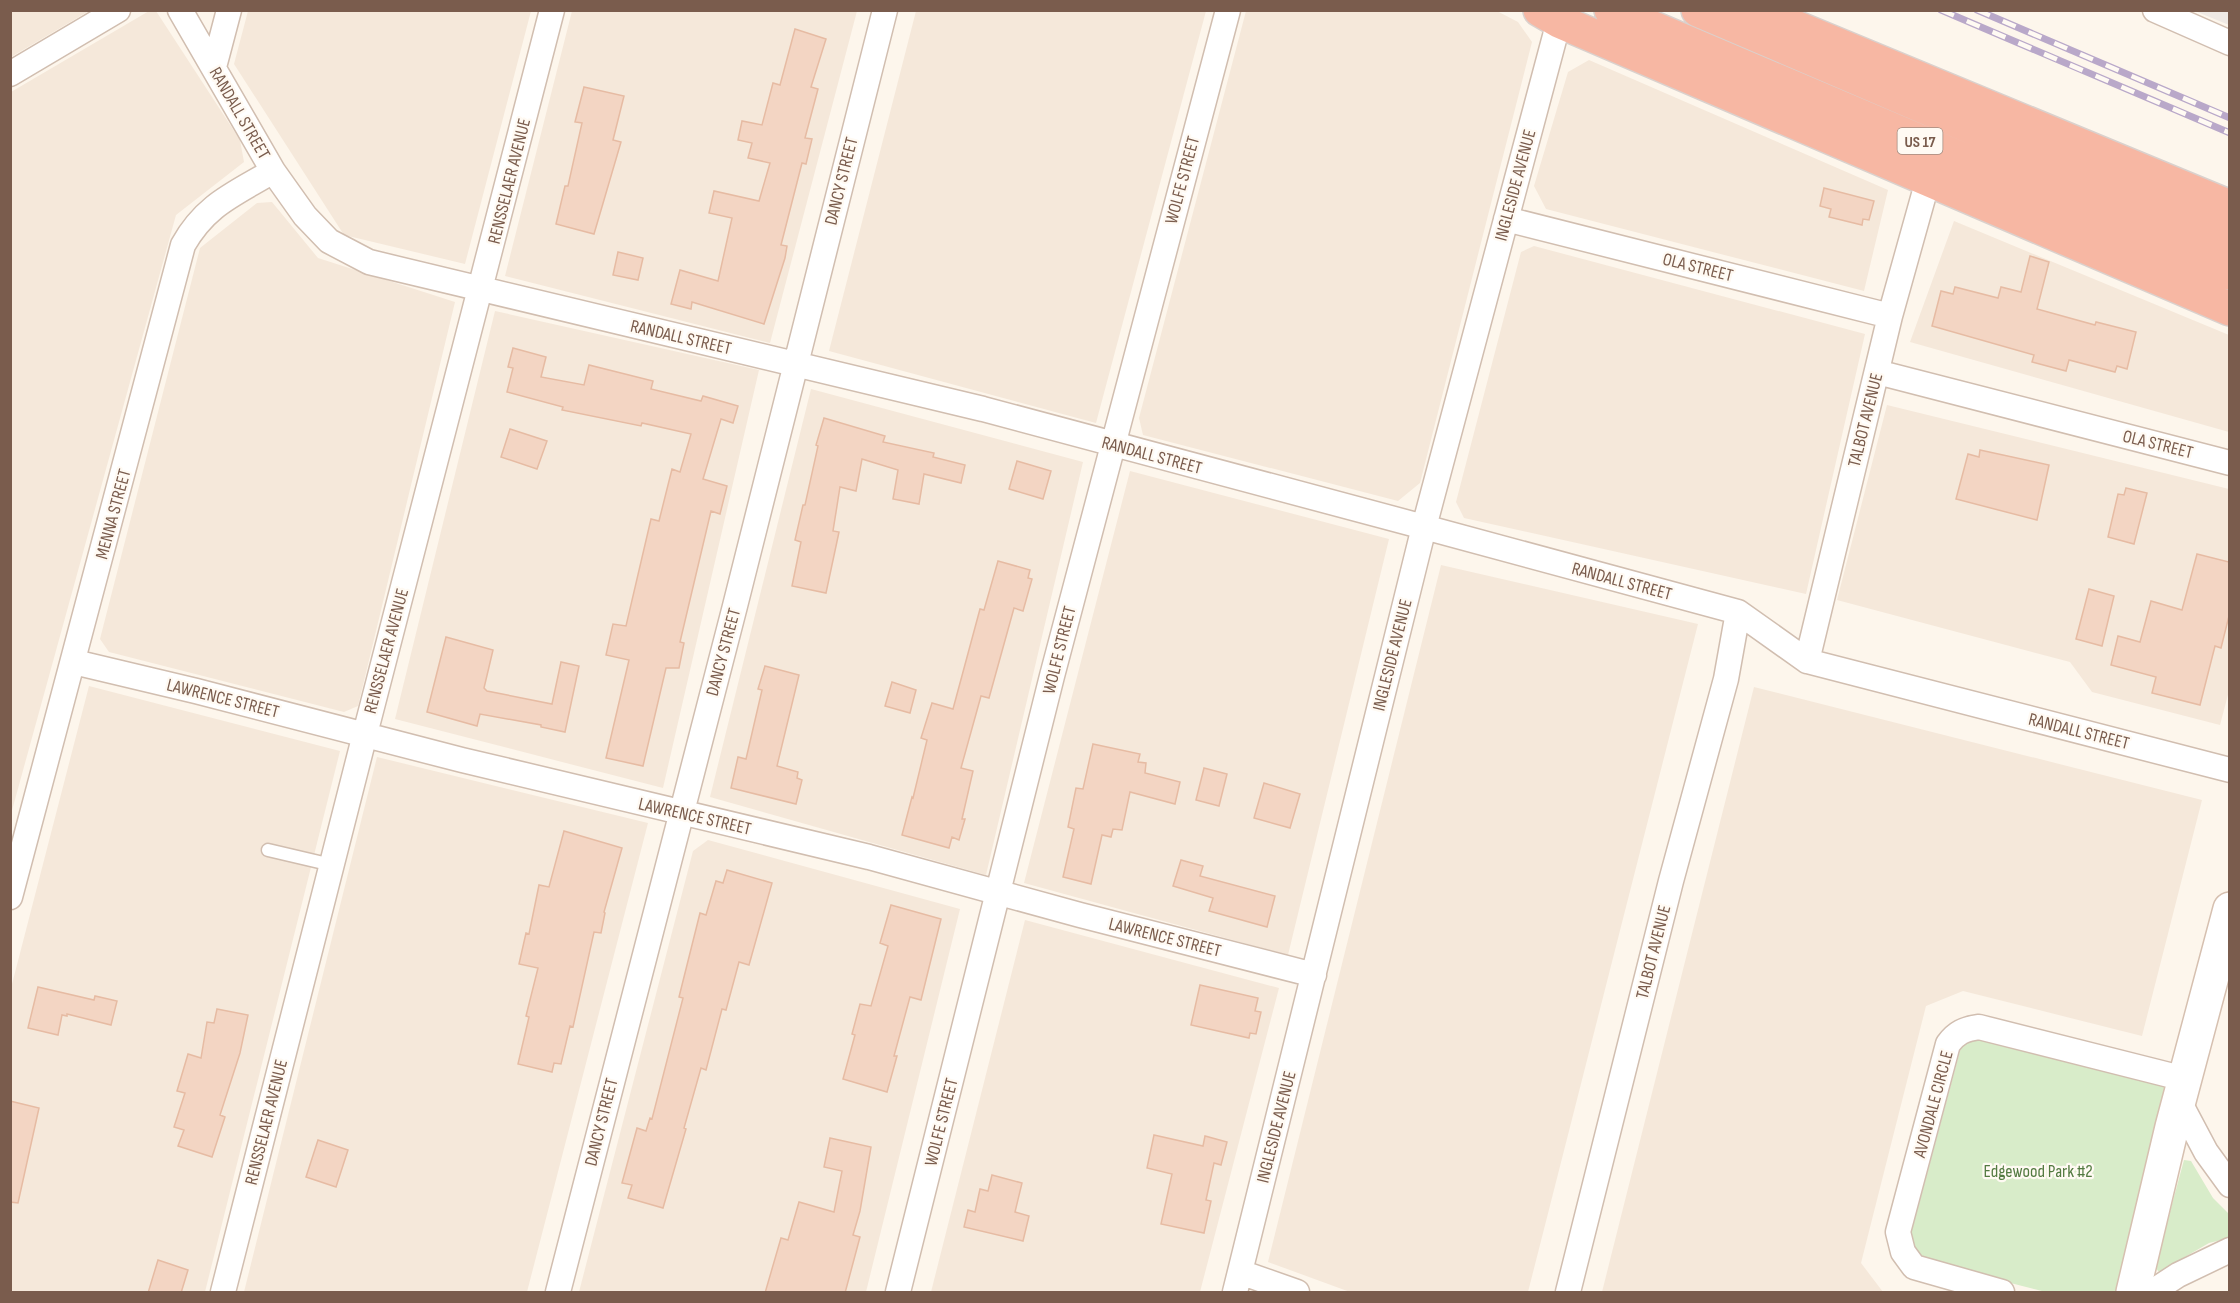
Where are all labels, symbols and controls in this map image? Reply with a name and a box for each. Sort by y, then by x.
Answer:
street label: RANDALL STREET [205,63,274,163]
street label: RENSSELAER AVENUE [484,116,535,246]
street label: INGLESIDE AVENUE [1491,127,1540,243]
road number: US 17 [1898,128,1942,154]
street label: WOLFE STREET [1161,134,1204,226]
street label: DANCY STREET [820,135,863,227]
street label: OLA STREET [1661,249,1735,286]
street label: RANDALL STREET [628,316,733,359]
street label: TALBOT AVENUE [1844,371,1887,469]
street label: OLA STREET [2121,426,2195,463]
street label: RANDALL STREET [1099,432,1204,479]
street label: MENNA STREET [91,467,136,561]
street label: RANDALL STREET [1569,558,1674,605]
street label: RENSSELAER AVENUE [360,586,413,716]
street label: INGLESIDE AVENUE [1368,597,1417,713]
street label: WOLFE STREET [1038,604,1081,696]
street label: DANCY STREET [702,606,745,698]
street label: LAWRENCE STREET [164,674,281,723]
street label: RANDALL STREET [2026,709,2131,754]
street label: LAWRENCE STREET [636,793,753,840]
street label: TALBOT AVENUE [1632,903,1675,1001]
street label: LAWRENCE STREET [1106,913,1223,962]
street label: AVONDALE CIRCLE [1909,1048,1958,1161]
street label: RENSSELAER AVENUE [241,1057,292,1187]
street label: INGLESIDE AVENUE [1252,1069,1301,1185]
street label: DANCY STREET [580,1076,623,1168]
street label: WOLFE STREET [920,1076,963,1168]
park label: Edgewood Park #2 [1983,1161,2093,1182]

